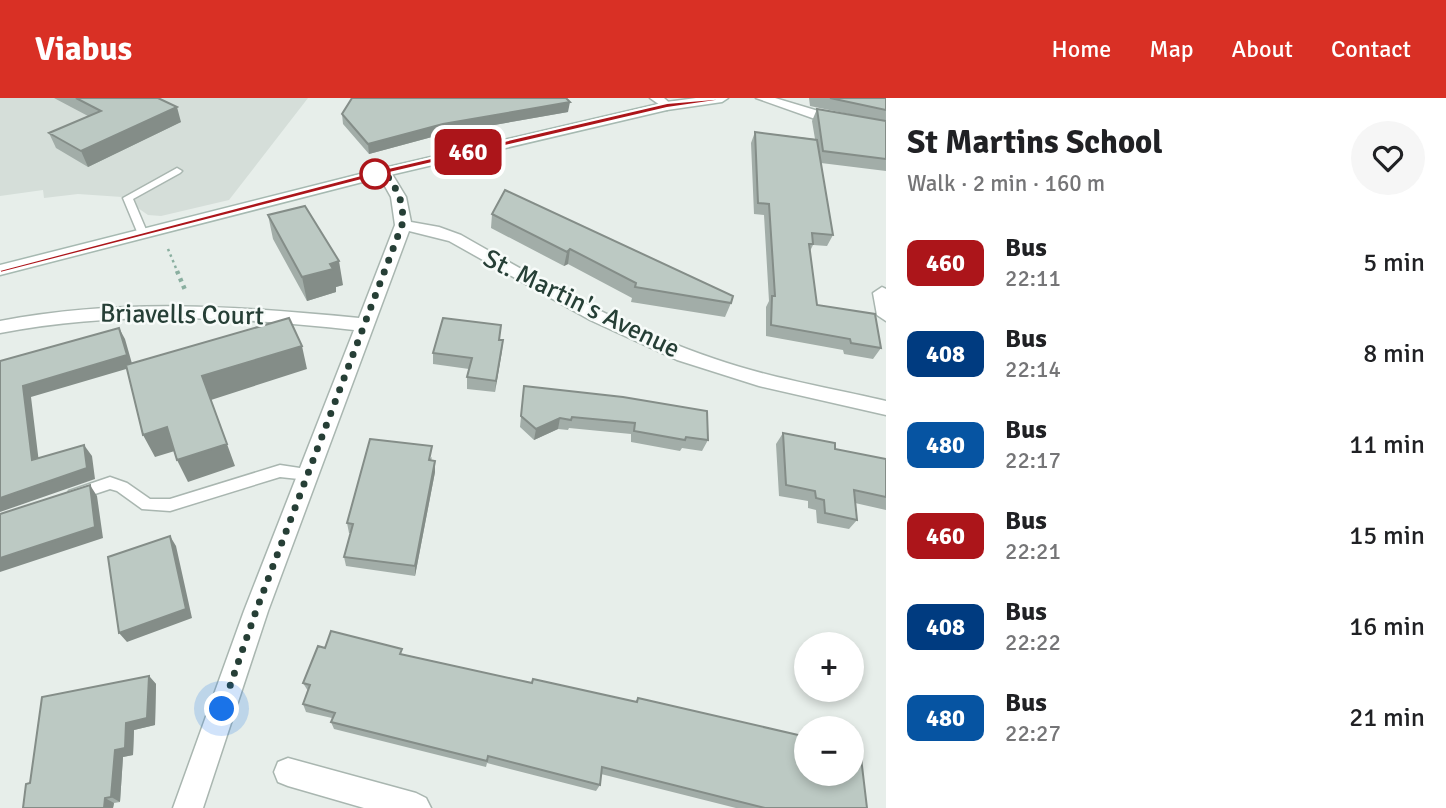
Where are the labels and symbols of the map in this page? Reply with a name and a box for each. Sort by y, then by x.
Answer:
line badge: 460 [428,129,508,175]
unlabelled marker [360,159,390,189]
street label: St. Martin's Avenue [478,242,685,365]
street label: Briavells Court [100,298,264,332]
your location [204,691,239,726]

